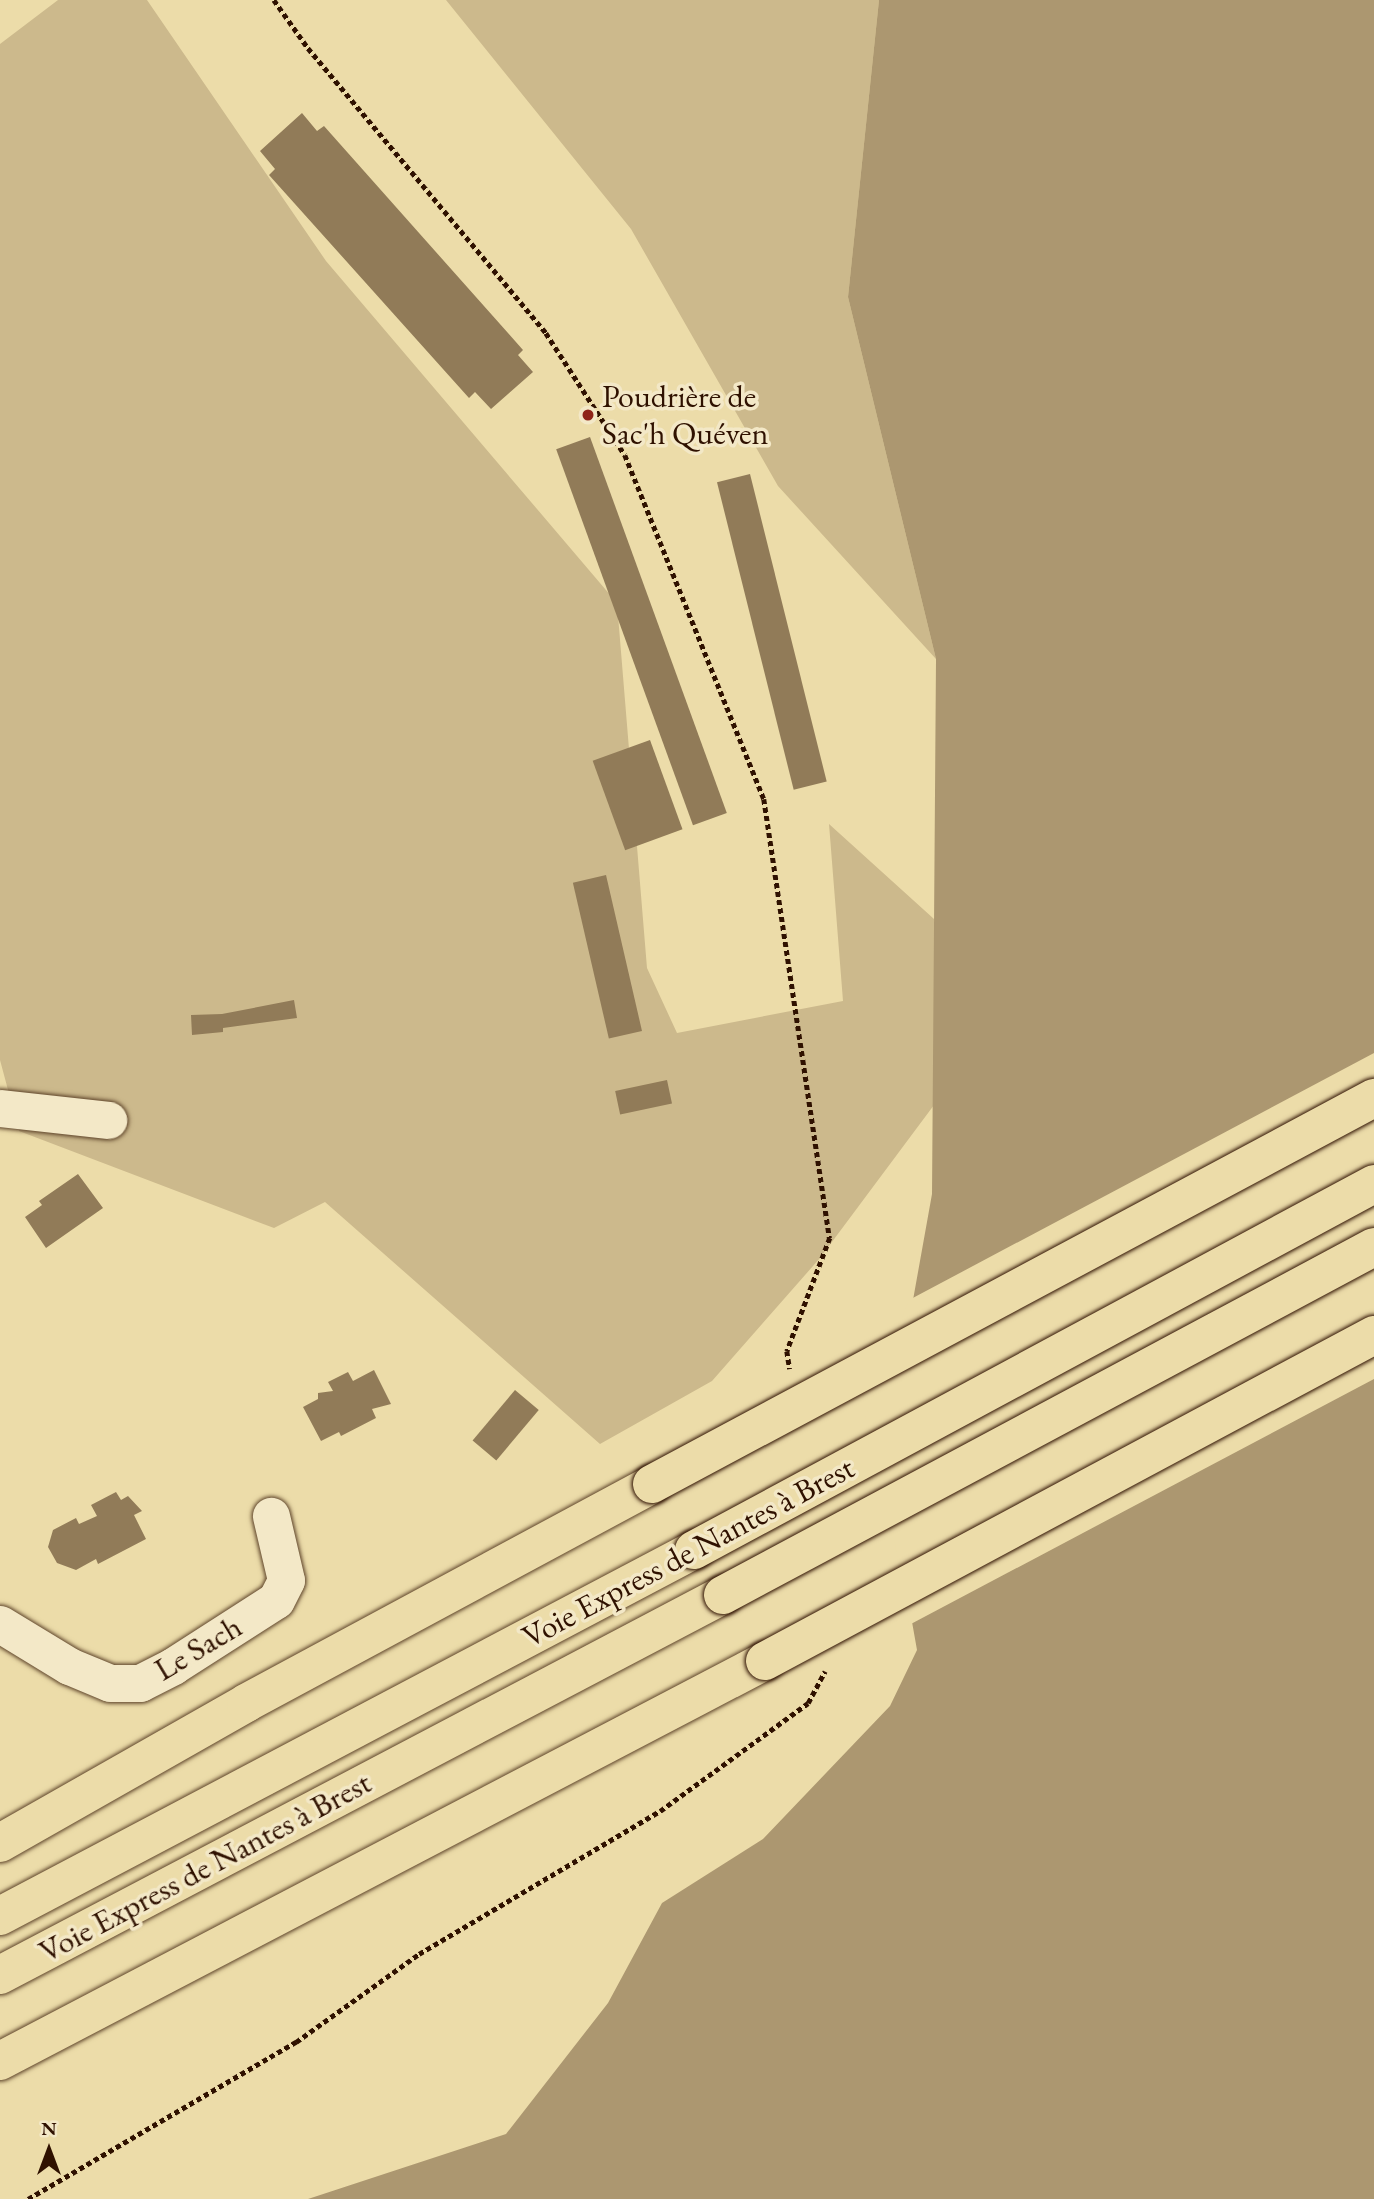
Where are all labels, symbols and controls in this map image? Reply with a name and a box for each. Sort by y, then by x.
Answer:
place label: Poudrière de Sac'h Quéven [602,378,768,453]
marker: Poudrière de Sac'h Quéven [580,407,596,423]
street label: Voie Express de Nantes à Brest [515,1448,861,1656]
street label: Le Sach [148,1607,248,1689]
street label: Voie Express de Nantes à Brest [32,1763,378,1971]
north arrow [14,2115,84,2185]
text: N [41,2116,57,2141]

